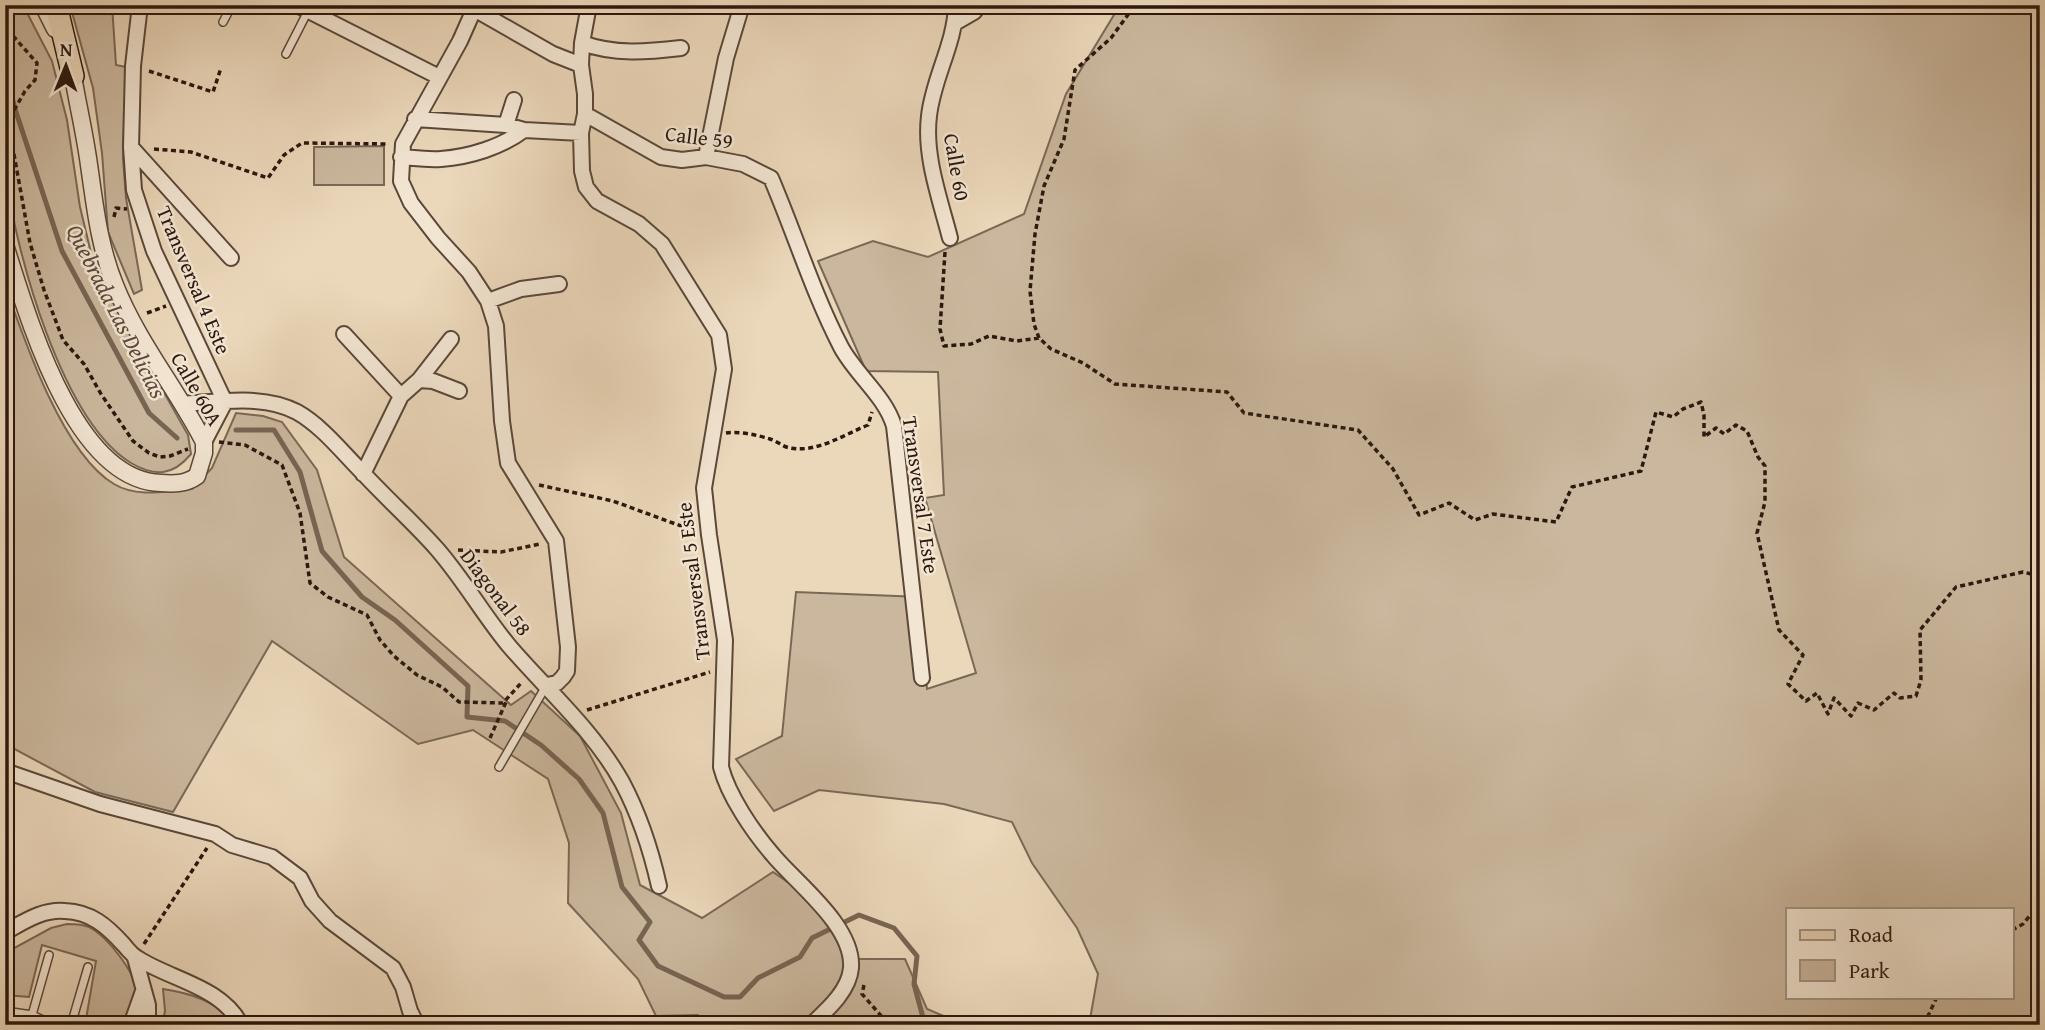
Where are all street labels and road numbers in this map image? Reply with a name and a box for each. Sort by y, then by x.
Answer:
street label: Calle 59 [663,117,735,157]
street label: Calle 60 [936,131,978,203]
street label: Transversal 4 Este [149,201,239,359]
street label: Calle 60A [163,346,231,432]
street label: Transversal 7 Este [895,414,947,576]
street label: Transversal 5 Este [668,500,718,662]
street label: Diagonal 58 [453,542,539,642]

